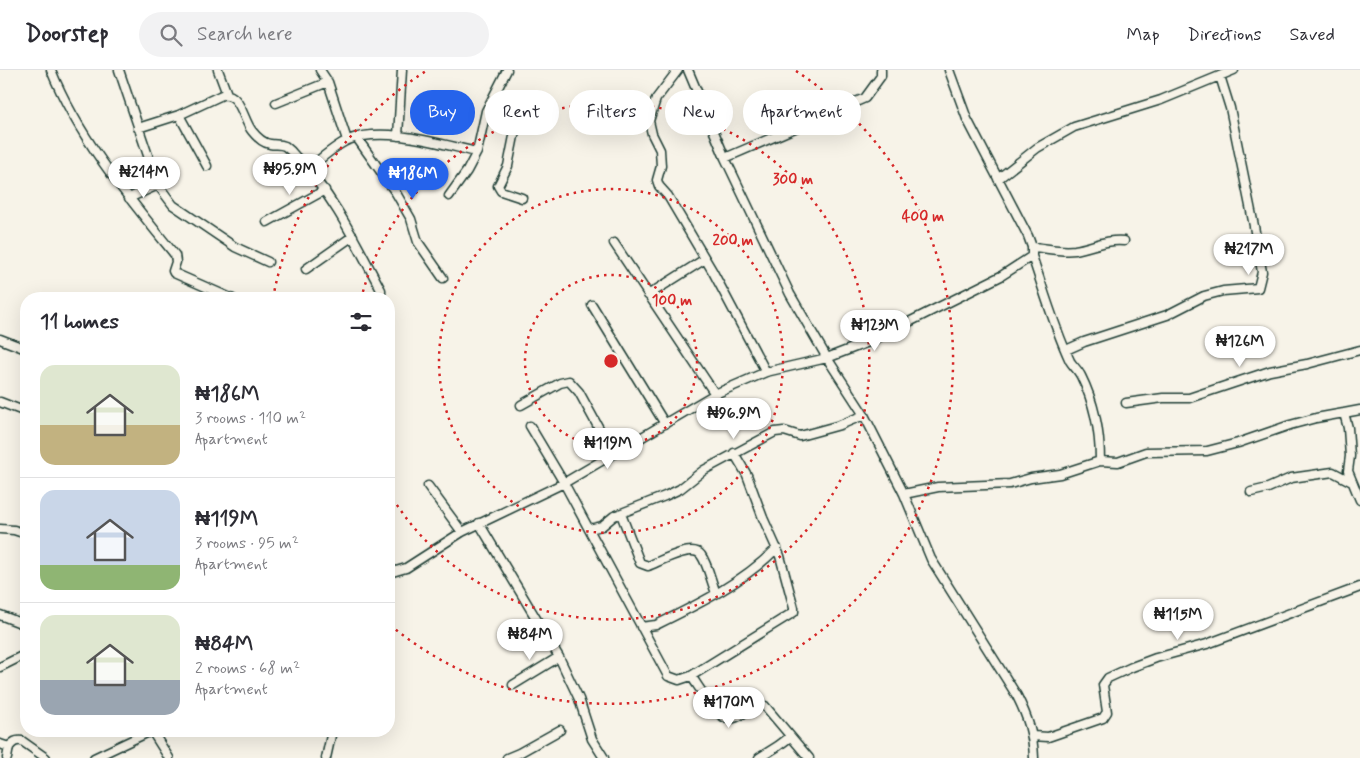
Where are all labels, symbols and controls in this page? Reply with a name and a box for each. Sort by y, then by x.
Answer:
search box [139,12,489,57]
text: Doorstep [25,19,109,50]
icon: search [157,21,185,49]
text: Search here [197,22,293,47]
text: Map [1127,23,1160,47]
text: Directions [1188,23,1262,47]
text: Saved [1290,23,1335,47]
chip: Buy [410,90,475,135]
chip: Rent [485,90,559,135]
chip: Filters [569,90,655,135]
chip: New [665,90,733,135]
chip: Apartment [743,90,861,135]
pin: ₦95.9M [249,154,331,196]
pin: ₦214M [109,156,179,199]
pin: ₦186M [378,158,448,200]
text: ₦95.9M [263,159,317,180]
text: ₦214M [119,162,169,183]
text: ₦186M [388,163,438,184]
text: 300 m [773,170,813,190]
text: 400 m [902,207,944,227]
text: 200 m [713,231,754,251]
pin: ₦217M [1214,234,1284,276]
text: ₦217M [1224,239,1274,260]
text: 100 m [652,291,692,311]
text: 11 homes [40,308,119,336]
icon: filters [347,308,375,336]
pin: ₦123M [840,310,910,352]
text: ₦123M [851,315,899,336]
pin: ₦126M [1205,326,1275,368]
text: ₦126M [1216,331,1264,352]
centre of rings [602,352,620,370]
text: ₦186M [195,380,259,408]
icon: home [80,385,140,445]
pin: ₦96.9M [693,398,775,440]
text: ₦96.9M [707,403,761,424]
text: 3 rooms · 110 m² [195,408,306,429]
pin: ₦119M [573,428,643,470]
text: Apartment [195,429,268,450]
text: ₦119M [584,433,632,454]
text: ₦119M [195,505,258,533]
icon: home [80,510,140,570]
text: 3 rooms · 95 m² [195,533,299,554]
text: Apartment [195,554,268,575]
pin: ₦115M [1143,598,1213,641]
text: ₦115M [1154,604,1202,625]
pin: ₦84M [500,618,560,661]
text: ₦84M [508,624,552,645]
text: ₦84M [195,630,253,658]
icon: home [80,635,140,695]
text: 2 rooms · 68 m² [195,658,300,679]
text: Apartment [195,679,268,700]
pin: ₦170M [694,686,764,729]
text: ₦170M [704,692,754,713]

